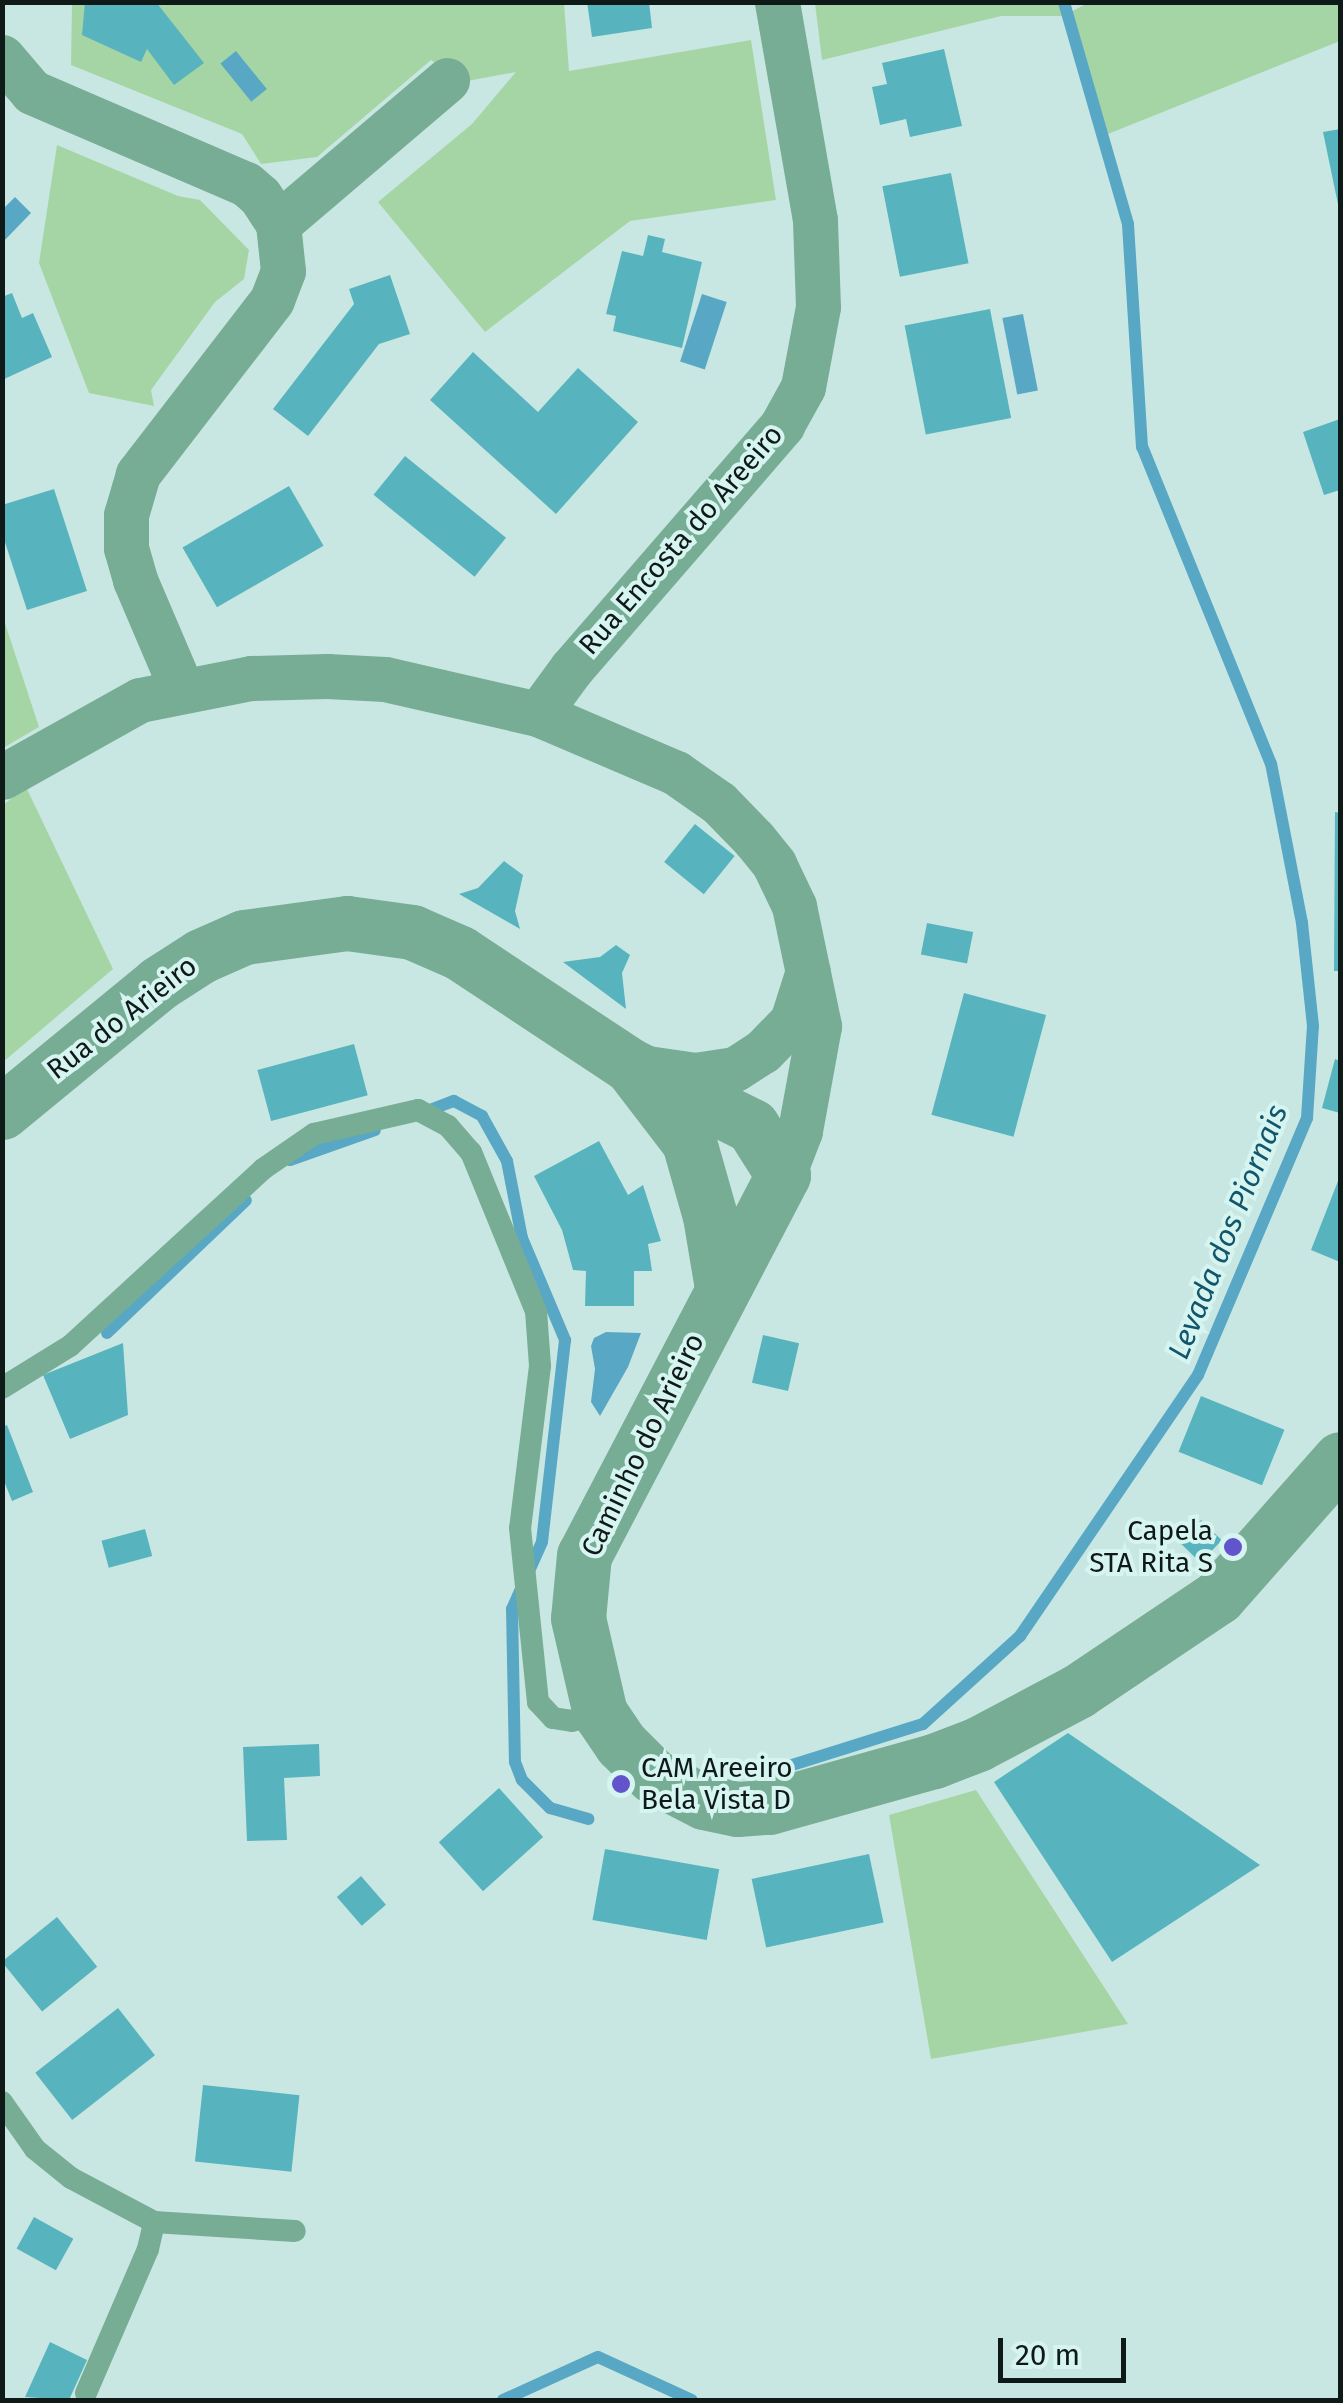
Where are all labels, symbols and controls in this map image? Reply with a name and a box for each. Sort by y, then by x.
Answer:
street label: Rua Encosta do Areeiro [572,418,790,662]
street label: Rua do Arieiro [40,949,204,1087]
water label: Levada dos Piornais [1161,1100,1295,1364]
street label: Caminho do Arieiro [574,1328,712,1562]
place label: Capela STA Rita S [1089,1514,1213,1580]
marker: Capela STA Rita S [1222,1536,1244,1558]
place label: CAM Areeiro Bela Vista D [641,1751,793,1817]
marker: CAM Areeiro Bela Vista D [610,1773,632,1795]
scale bar [1003,2318,1130,2380]
text: 20 m [1015,2337,1080,2373]

